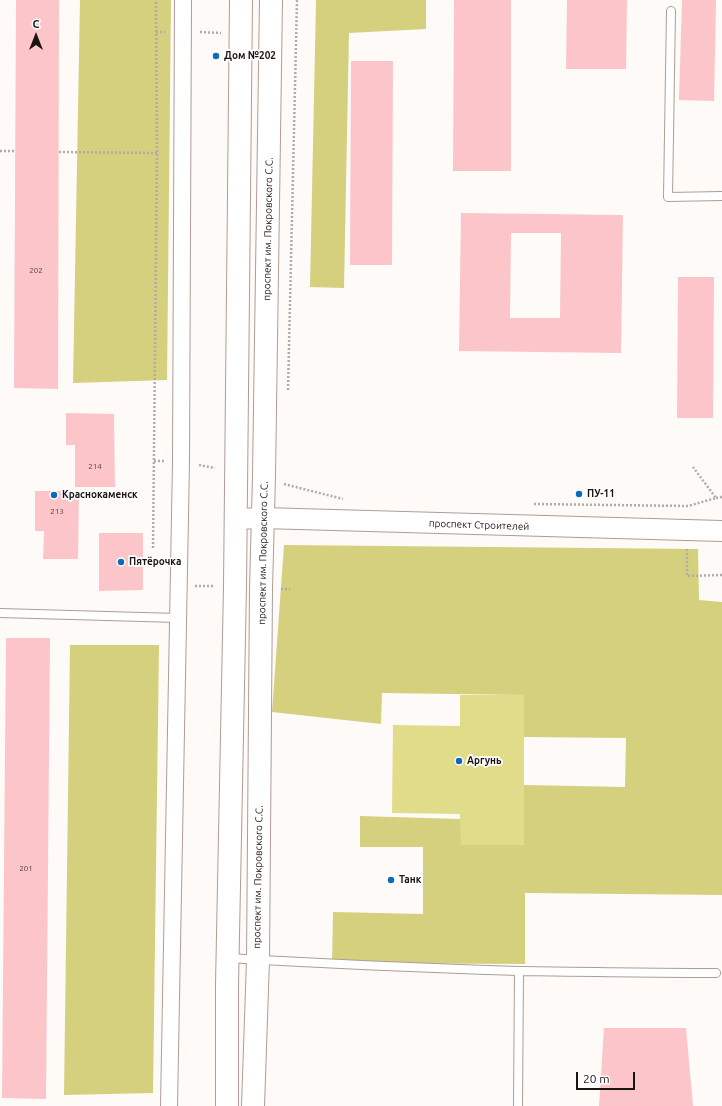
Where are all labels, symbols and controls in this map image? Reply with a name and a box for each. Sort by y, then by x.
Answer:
north arrow [16,16,56,56]
text: С [32,18,40,30]
place label: Дом №202 [224,50,276,62]
marker: Дом №202 [211,51,221,61]
street label: проспект им. Покровского С.С. [261,157,275,301]
house number: 202 [29,265,43,275]
house number: 214 [88,461,102,471]
street label: проспект им. Покровского С.С. [256,481,270,625]
place label: ПУ-11 [587,488,615,500]
place label: Краснокаменск [62,489,138,501]
marker: ПУ-11 [574,489,584,499]
marker: Краснокаменск [49,490,59,500]
house number: 213 [50,506,64,516]
street label: проспект Строителей [429,517,529,533]
place label: Пятёрочка [129,556,181,568]
marker: Пятёрочка [116,557,126,567]
place label: Аргунь [467,755,501,767]
marker: Аргунь [454,756,464,766]
street label: проспект им. Покровского С.С. [251,805,265,949]
house number: 201 [19,863,33,873]
place label: Танк [399,874,421,886]
marker: Танк [386,875,396,885]
scale bar [578,1064,637,1090]
text: 20 m [583,1072,610,1085]

